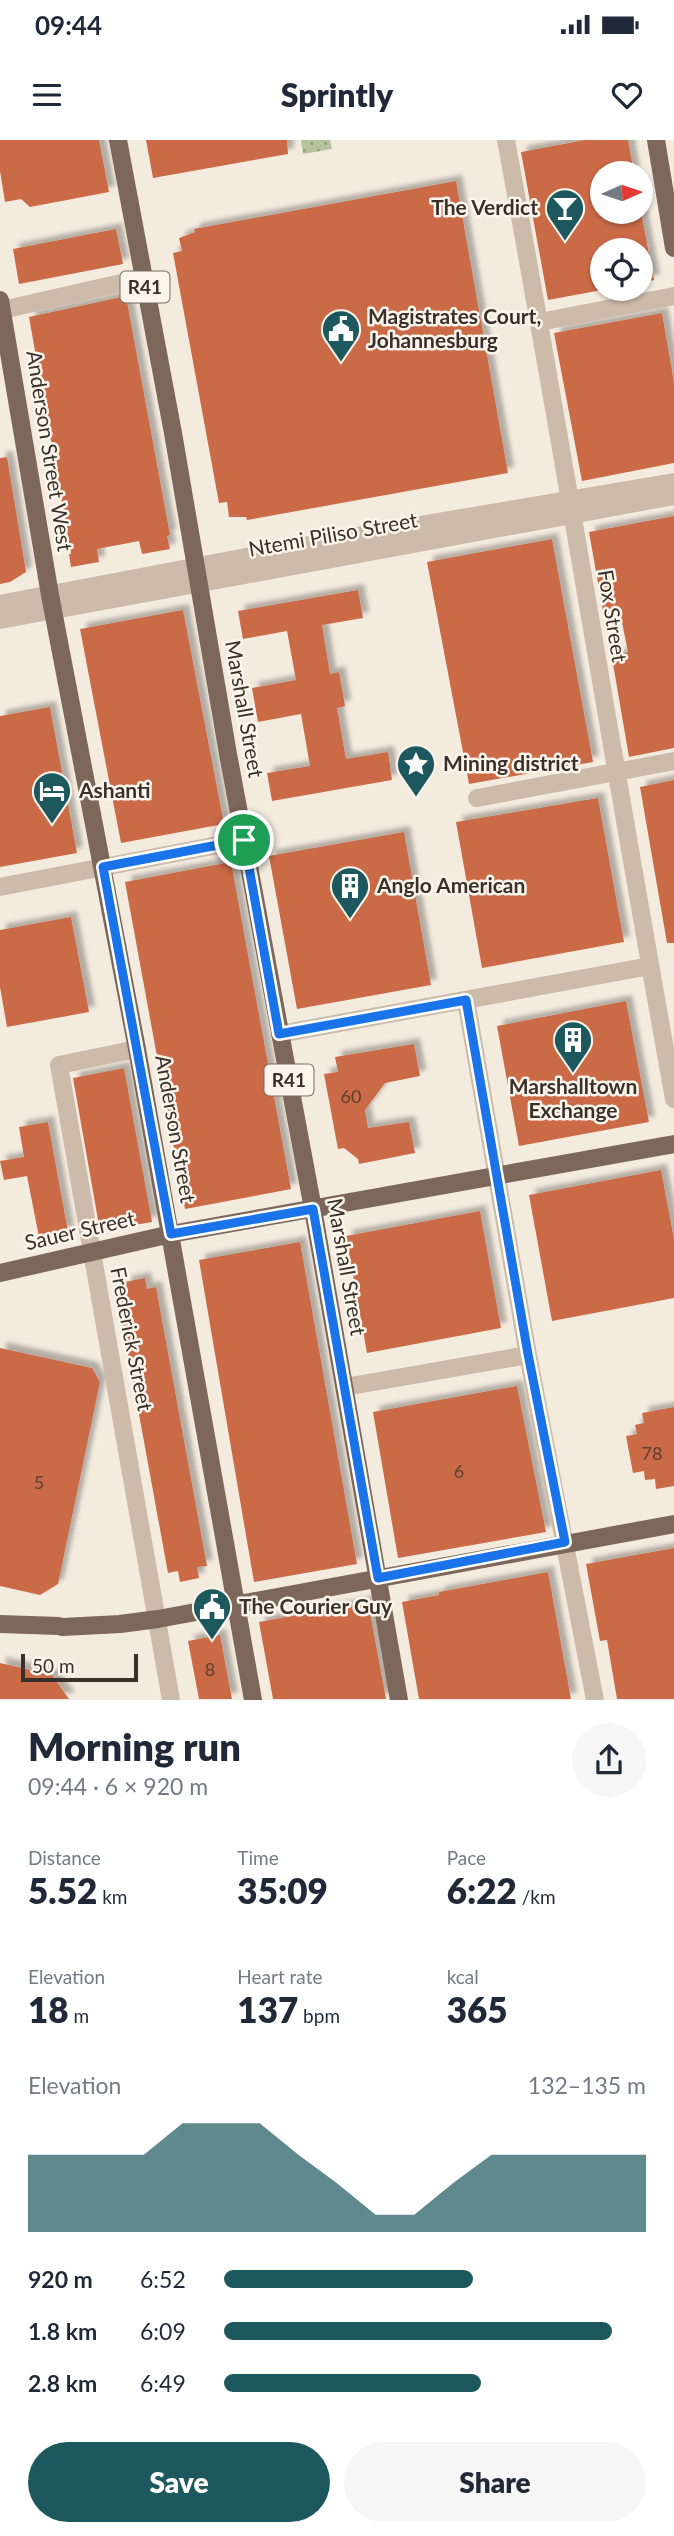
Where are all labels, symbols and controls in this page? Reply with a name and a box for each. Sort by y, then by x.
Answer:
text: 09:44 [35,9,102,41]
text: Sprintly [281,75,393,114]
icon: menu [28,76,66,114]
icon: heart [608,76,646,114]
north arrow [590,161,653,224]
map controls [590,161,653,301]
bar icon: The Verdict [544,187,586,242]
place label: The Verdict [431,194,538,219]
button: locate [590,238,653,301]
road number: R41 [120,272,170,302]
place label: Magistrates Court, Johannesburg [368,303,541,352]
public building icon: Magistrates Court, Johannesburg [320,308,362,363]
street label: Anderson Street West [22,349,79,553]
street label: Ntemi Piliso Street [246,506,420,561]
street label: Fox Street [594,568,633,664]
street label: Marshall Street [221,638,270,780]
place icon: Mining district [395,743,437,798]
place label: Mining district [443,750,579,775]
hotel icon: Ashanti [31,770,73,825]
place label: Ashanti [78,777,151,802]
pin [214,810,274,870]
icon: arrive [225,821,263,859]
building icon: Anglo American [329,865,371,920]
place label: Anglo American [376,872,525,897]
building icon: Marshalltown Exchange [552,1019,594,1074]
street label: Anderson Street [151,1053,202,1205]
road number: R41 [264,1064,314,1096]
place label: Marshalltown Exchange [509,1073,637,1122]
house number: 60 [341,1085,361,1107]
street label: Marshall Street [323,1196,372,1338]
street label: Sauer Street [22,1205,138,1254]
street label: Frederick Street [106,1265,159,1413]
house number: 78 [642,1442,662,1464]
house number: 6 [454,1460,464,1482]
house number: 5 [34,1471,44,1493]
public building icon: The Courier Guy [191,1586,233,1641]
place label: The Courier Guy [239,1593,393,1618]
scale bar [21,1650,138,1682]
text: 50 m [32,1654,75,1677]
house number: 8 [205,1658,215,1680]
text: Morning run [28,1723,241,1769]
button: share [572,1723,646,1797]
text: 09:44 · 6 × 920 m [28,1772,208,1800]
text: Distance [28,1846,101,1869]
text: Time [237,1846,279,1869]
text: Pace [447,1846,486,1869]
text: 5.52 [28,1869,97,1911]
text: 35:09 [237,1869,328,1911]
text: 6:22 [447,1869,517,1911]
text: km [97,1885,127,1908]
text: /km [517,1885,556,1908]
text: Elevation [28,1965,105,1988]
text: Heart rate [237,1965,323,1988]
text: kcal [447,1965,479,1988]
text: 18 [28,1988,69,2030]
text: 137 [237,1988,298,2030]
text: 365 [447,1988,508,2030]
text: m [69,2004,89,2027]
text: bpm [298,2004,340,2027]
text: Elevation [28,2071,121,2099]
text: 132–135 m [528,2071,646,2099]
text: 920 m [28,2265,93,2293]
text: 6:52 [140,2265,186,2293]
text: 1.8 km [28,2317,97,2345]
text: 6:09 [140,2317,186,2345]
text: 2.8 km [28,2369,97,2397]
text: 6:49 [140,2369,186,2397]
button: Save [28,2442,330,2522]
button: Share [344,2442,646,2522]

